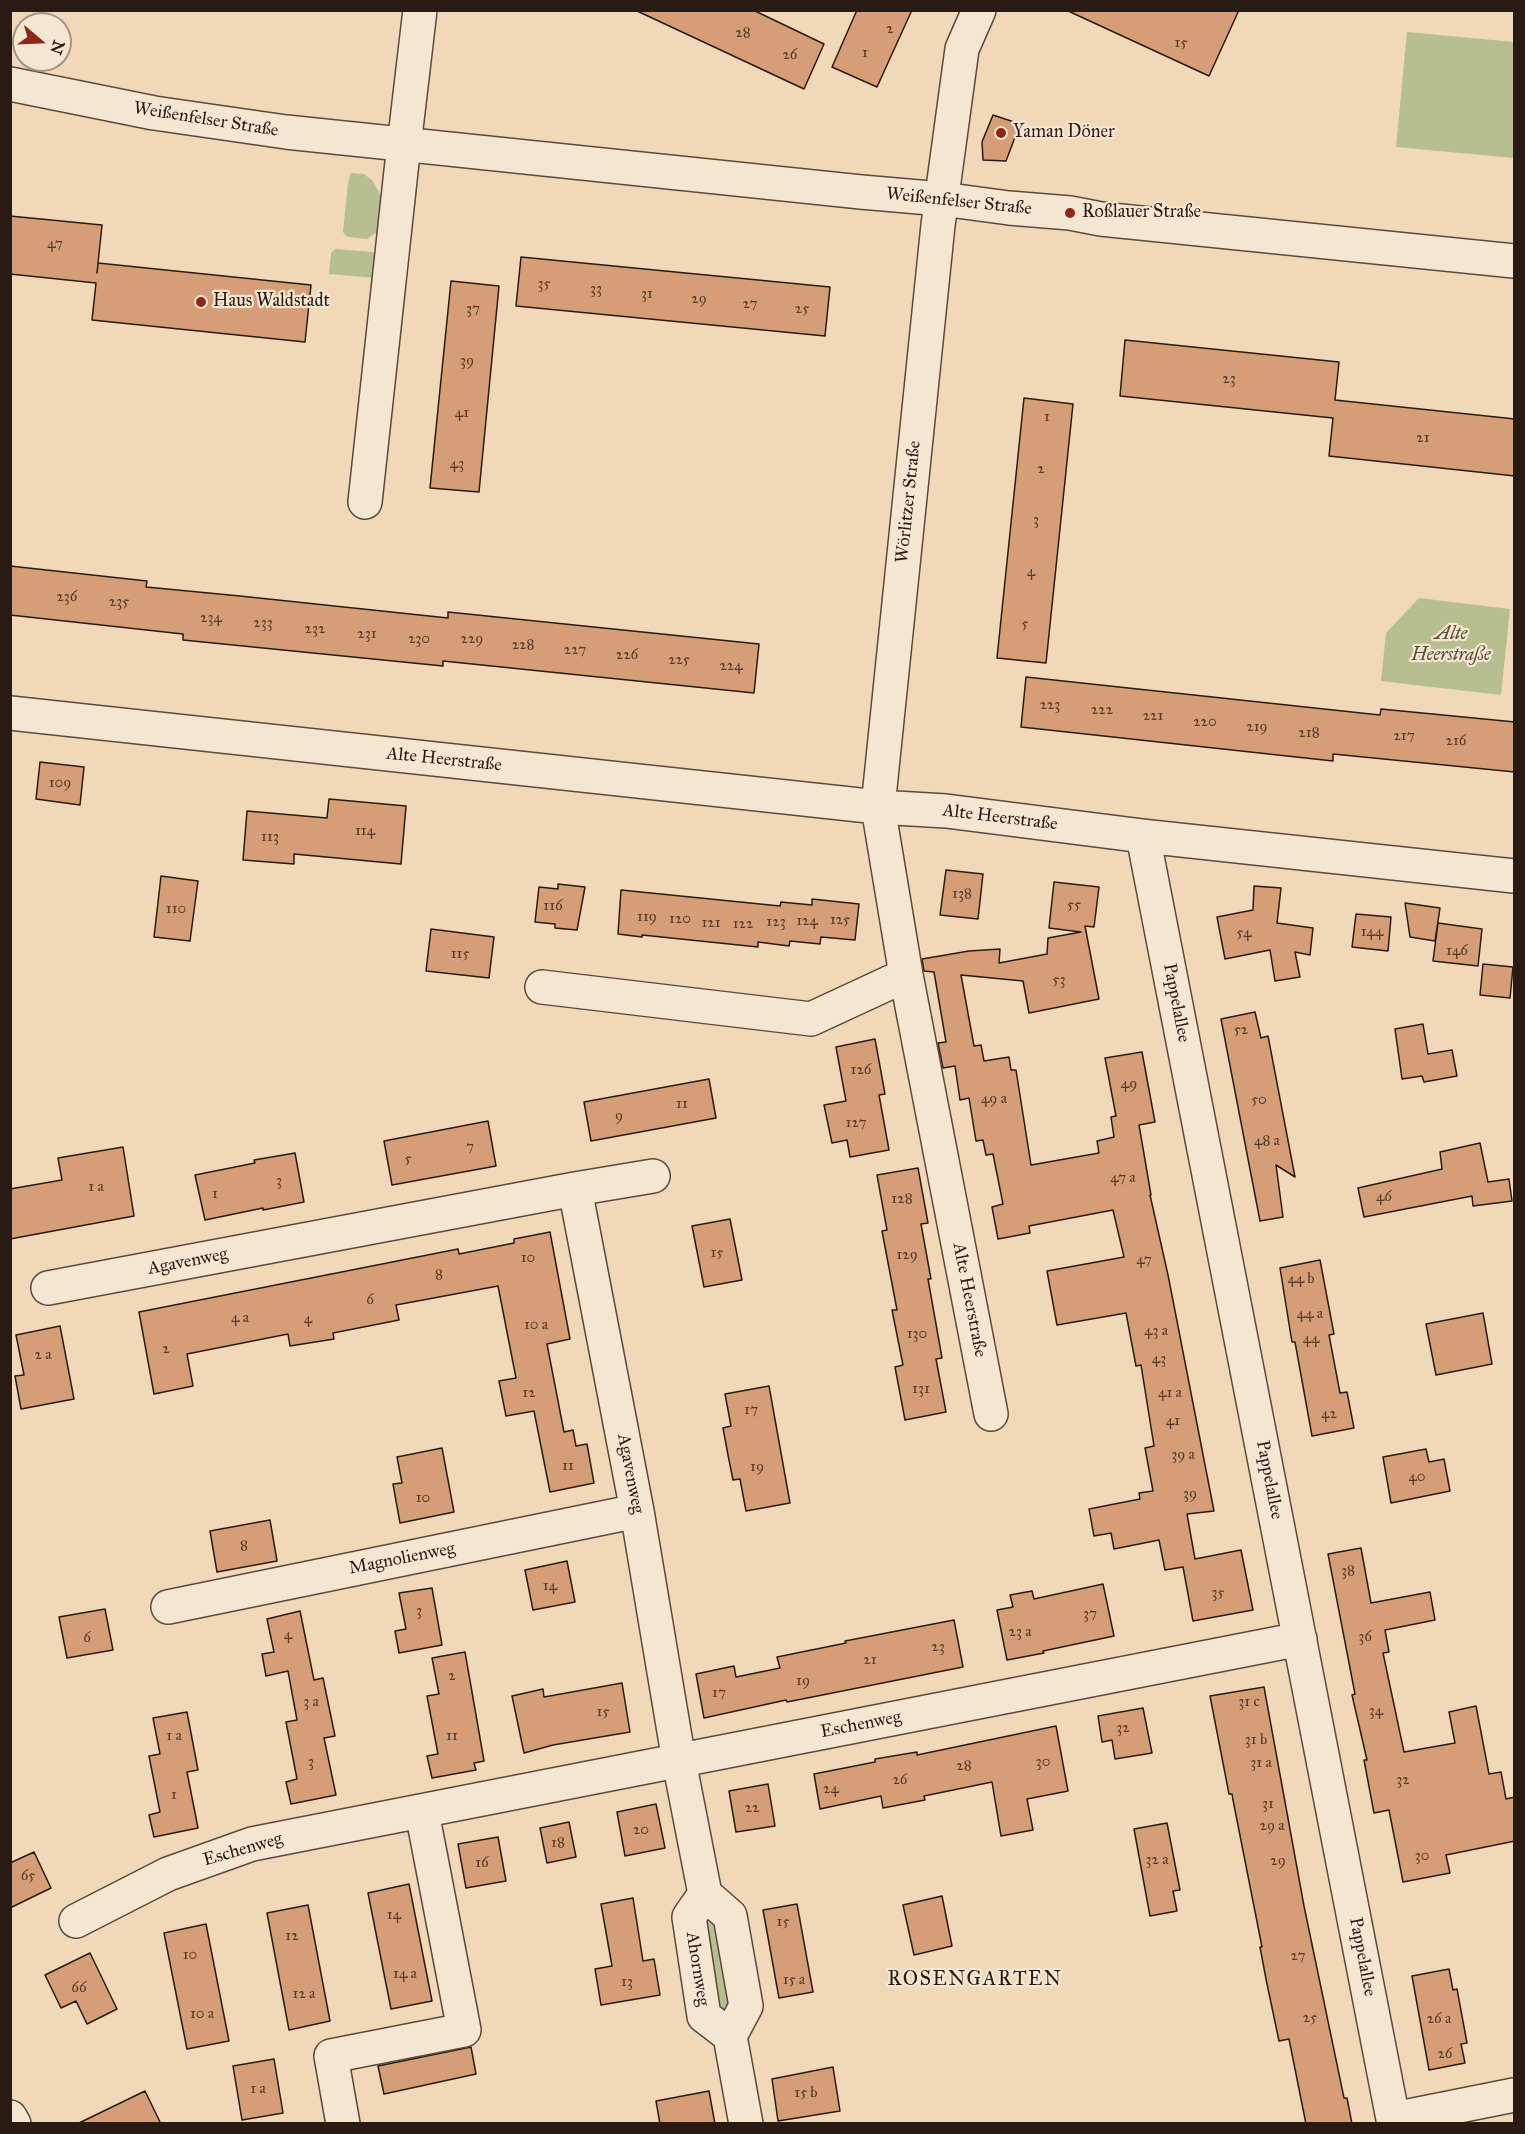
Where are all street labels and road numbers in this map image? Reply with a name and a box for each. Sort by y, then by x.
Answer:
street label: Weißenfelser Straße [132,98,280,142]
street label: Weißenfelser Straße [885,184,1033,220]
street label: Wörlitzer Straße [892,440,926,564]
street label: Alte Heerstraße [385,743,503,777]
street label: Alte Heerstraße [941,800,1059,836]
street label: Pappelallee [1158,962,1194,1044]
street label: Alte Heerstraße [947,1241,991,1359]
street label: Agavenweg [146,1244,230,1280]
street label: Agavenweg [612,1432,648,1516]
street label: Pappelallee [1251,1439,1287,1521]
street label: Magnolienweg [347,1538,457,1580]
street label: Eschenweg [819,1707,903,1743]
street label: Eschenweg [201,1828,285,1872]
street label: Pappelallee [1344,1916,1380,1998]
street label: Ahornweg [680,1930,714,2008]

